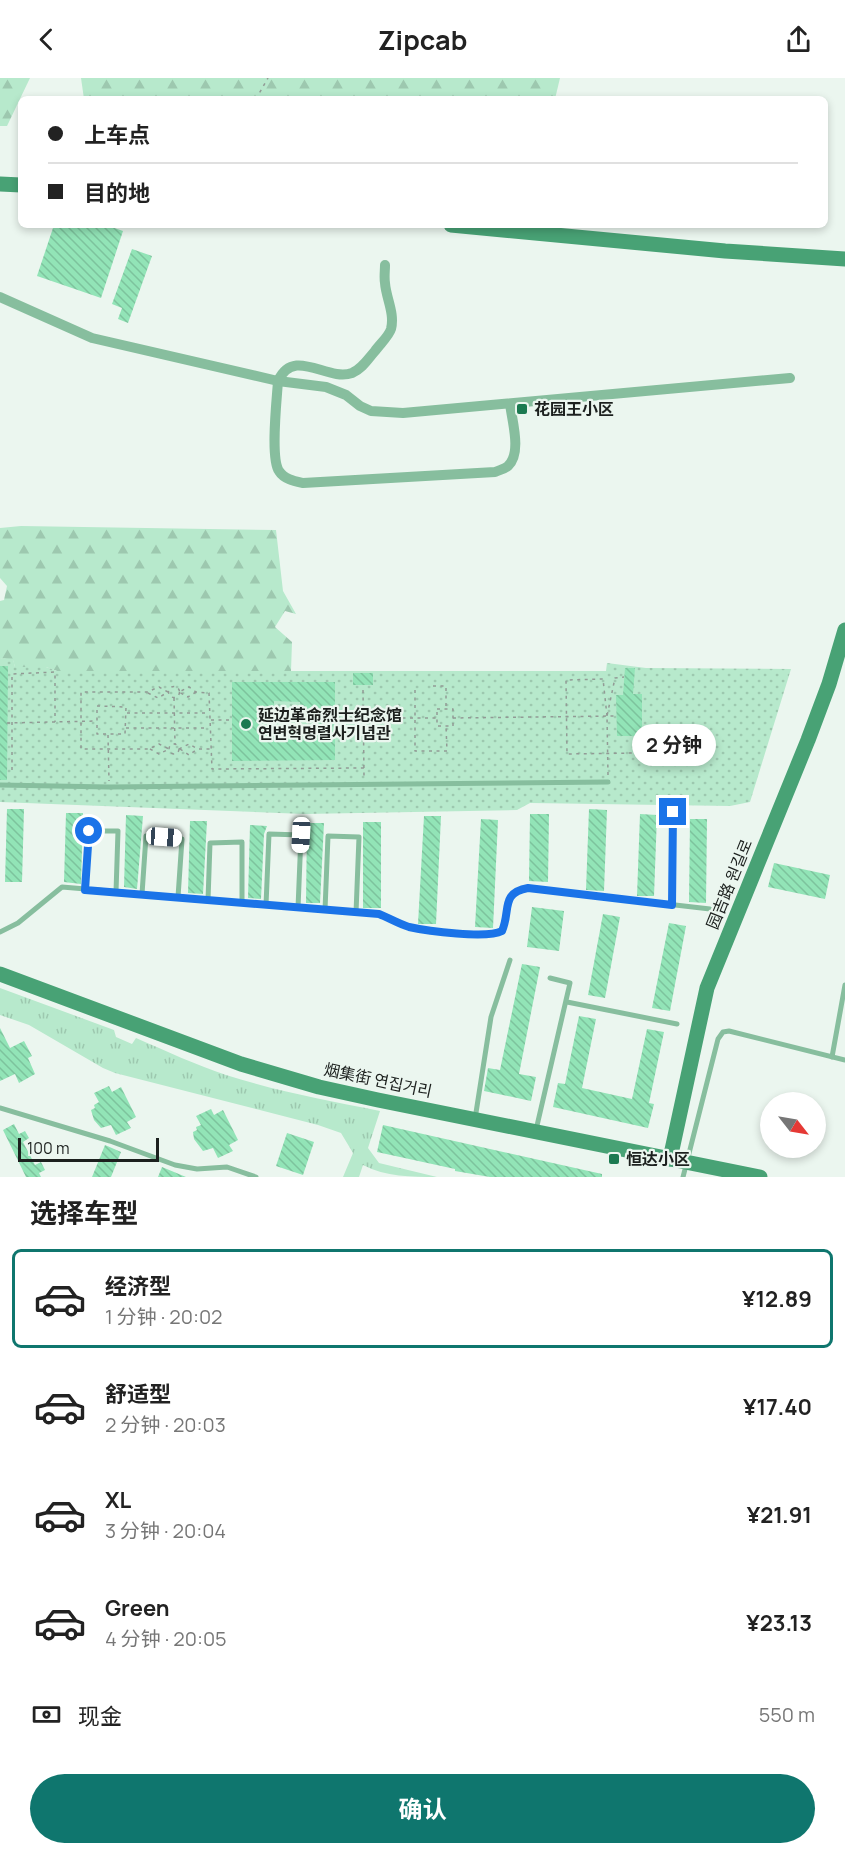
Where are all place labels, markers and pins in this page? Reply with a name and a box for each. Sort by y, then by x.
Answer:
place label: 花园王小区 [534,398,614,420]
marker: 花园王小区 [515,402,529,416]
place label: 延边革命烈士纪念馆 연변혁명렬사기념관 [258,704,402,744]
marker: 延边革命烈士纪念馆 연변혁명렬사기념관 [239,717,253,731]
place label: 恒达小区 [626,1148,690,1170]
marker: 恒达小区 [607,1152,621,1166]

